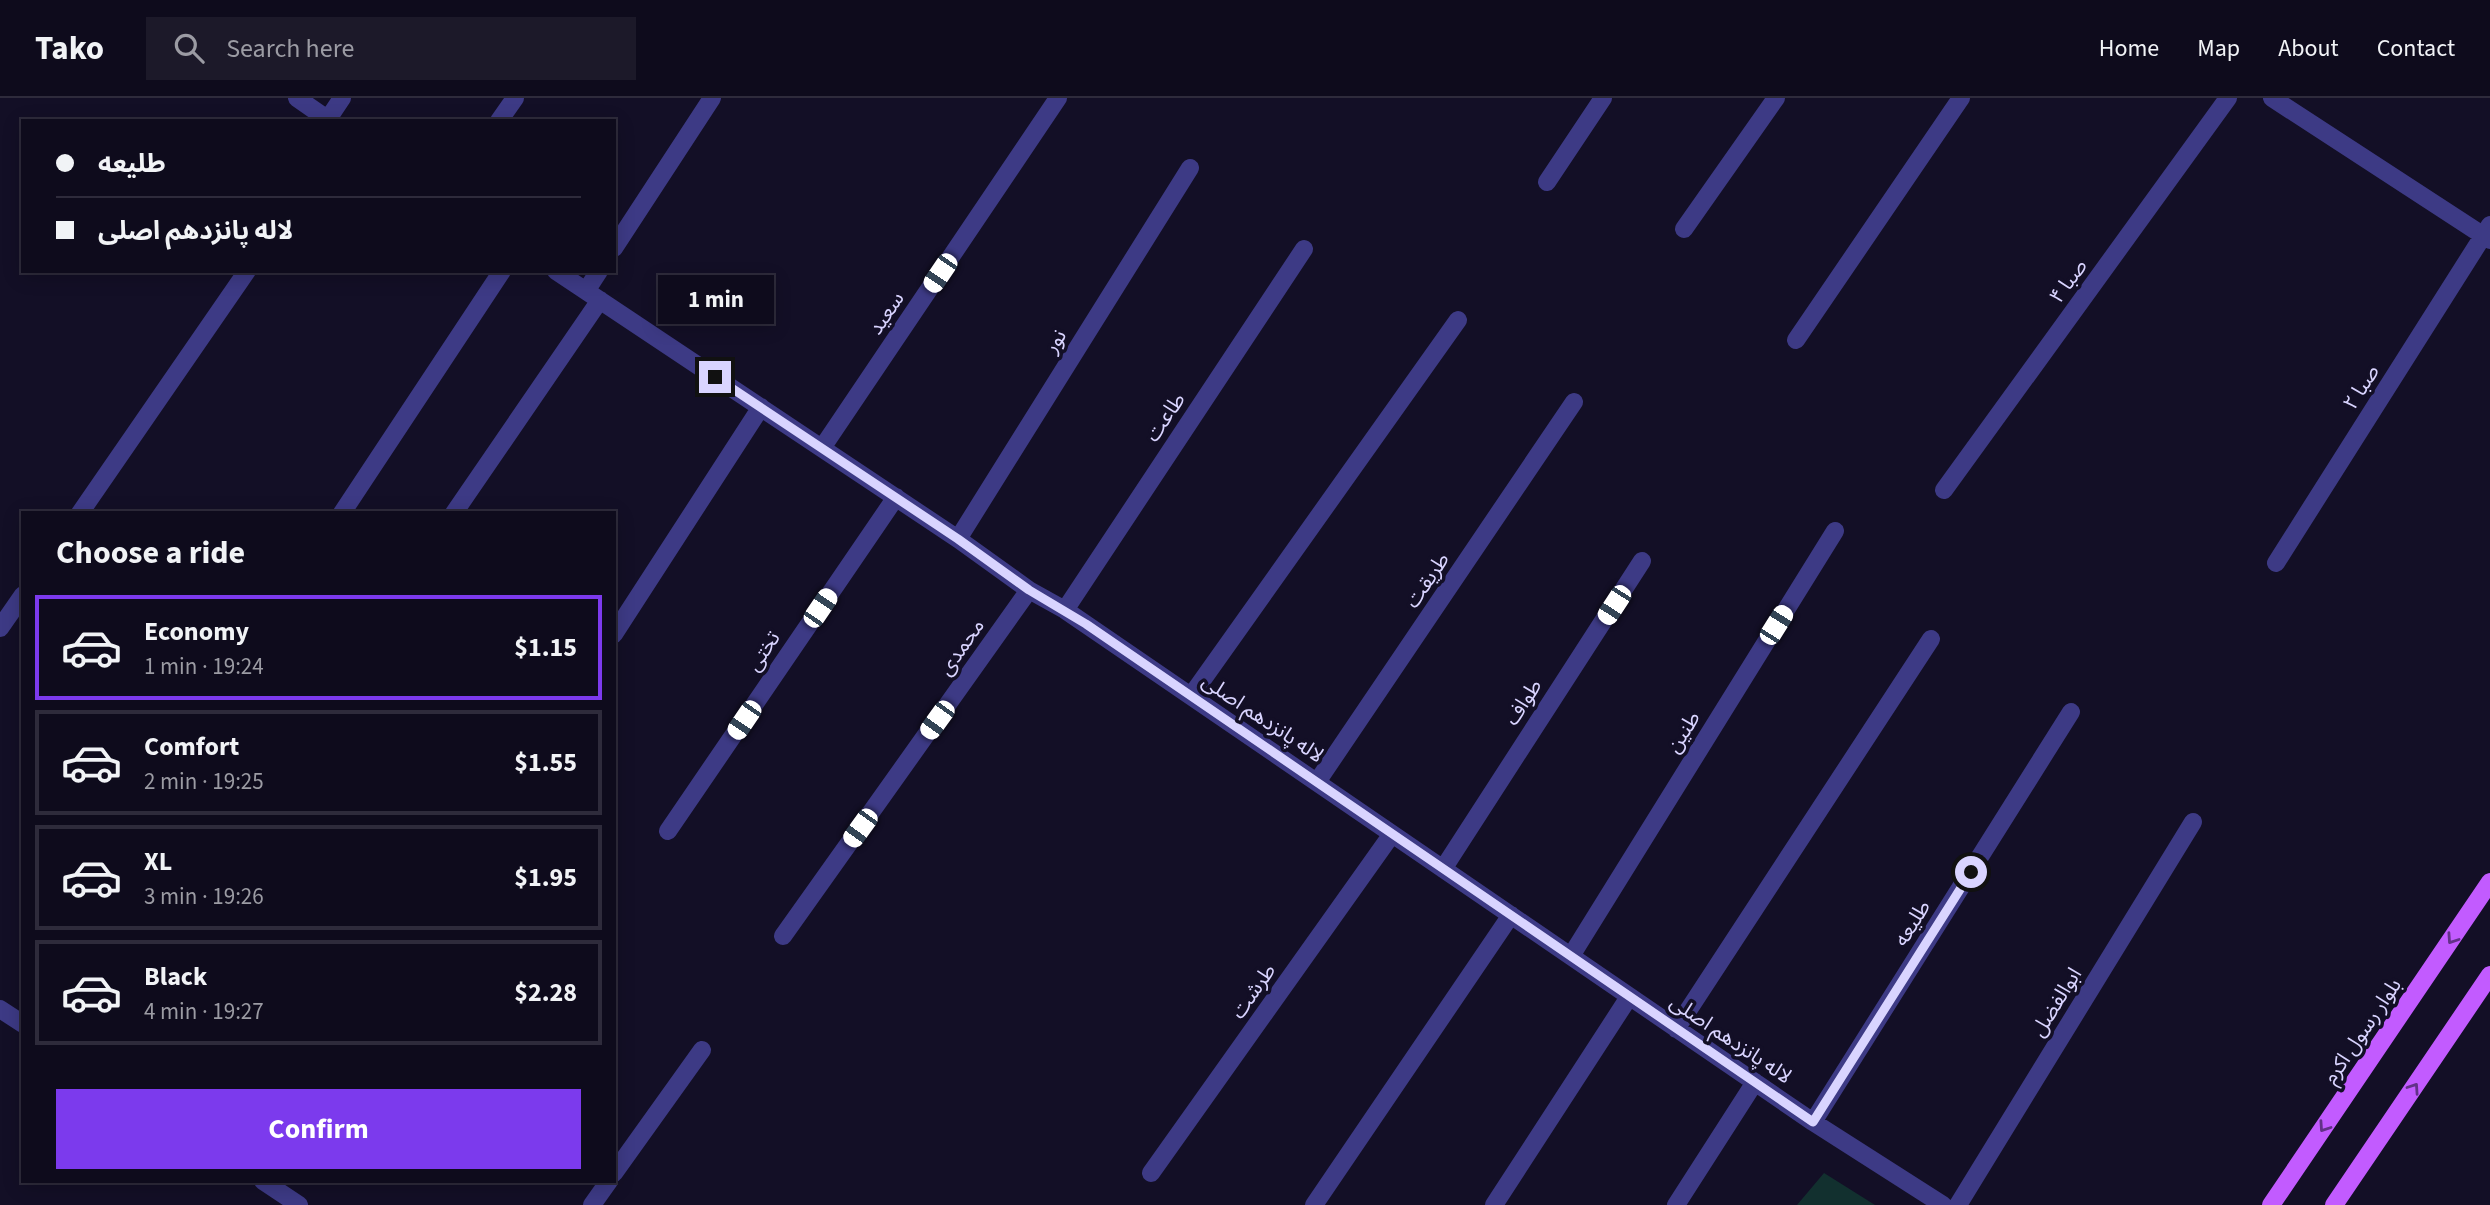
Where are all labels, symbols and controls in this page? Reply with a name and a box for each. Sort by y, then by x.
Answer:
search box [146,17,636,80]
text: Tako [35,25,104,72]
icon: search [170,29,208,67]
text: Search here [226,30,354,67]
text: Home [2099,31,2159,66]
text: Map [2197,31,2240,66]
text: About [2278,31,2339,66]
text: Contact [2377,31,2455,66]
text: طلیعه [98,145,166,182]
text: لاله پانزدهم اصلی [98,212,293,249]
car [920,250,961,296]
street label: صبا ۴ [2042,253,2094,309]
callout: 1 min [657,275,773,324]
text: 1 min [688,283,744,316]
street label: سعید [861,285,911,341]
street label: نور [1036,323,1074,360]
street label: صبا ۲ [2335,358,2387,416]
route end [699,361,731,393]
street label: طاعت [1138,386,1192,448]
text: Choose a ride [56,530,245,576]
street label: طریقت [1397,546,1457,614]
car [1594,582,1635,628]
car [800,585,841,631]
car [1756,602,1797,648]
street label: محمدی [930,612,992,682]
text: Economy [144,613,249,650]
icon: car [60,616,123,679]
street label: تختی [739,625,787,677]
text: $1.15 [514,629,577,666]
text: 1 min · 19:24 [144,650,264,683]
street label: لاله پانزدهم اصلی [1196,666,1330,770]
street label: طواف [1497,673,1549,731]
car [724,697,765,743]
car [917,697,958,743]
street label: طنین [1658,705,1708,759]
text: Comfort [144,728,239,765]
icon: car [60,731,123,794]
text: $1.55 [514,744,577,781]
text: 2 min · 19:25 [144,765,264,798]
car [840,805,881,851]
text: XL [144,843,172,880]
icon: car [60,846,123,909]
route start [1955,856,1987,888]
text: $1.95 [514,859,577,896]
text: 3 min · 19:26 [144,880,264,913]
street label: طلیعه [1886,894,1938,952]
one-way arrow [2448,931,2460,944]
street label: طرشت [1223,957,1283,1025]
text: Black [144,958,207,995]
icon: car [60,961,123,1024]
street label: ابوالفضل [2023,962,2089,1042]
street label: بلوار رسول اکرم [2315,972,2409,1091]
text: $2.28 [514,974,577,1011]
street label: لاله پانزدهم اصلی [1664,987,1798,1091]
text: 4 min · 19:27 [144,995,264,1028]
one-way arrow [2406,1082,2419,1095]
button: Confirm [56,1089,581,1169]
one-way arrow [2320,1119,2332,1132]

